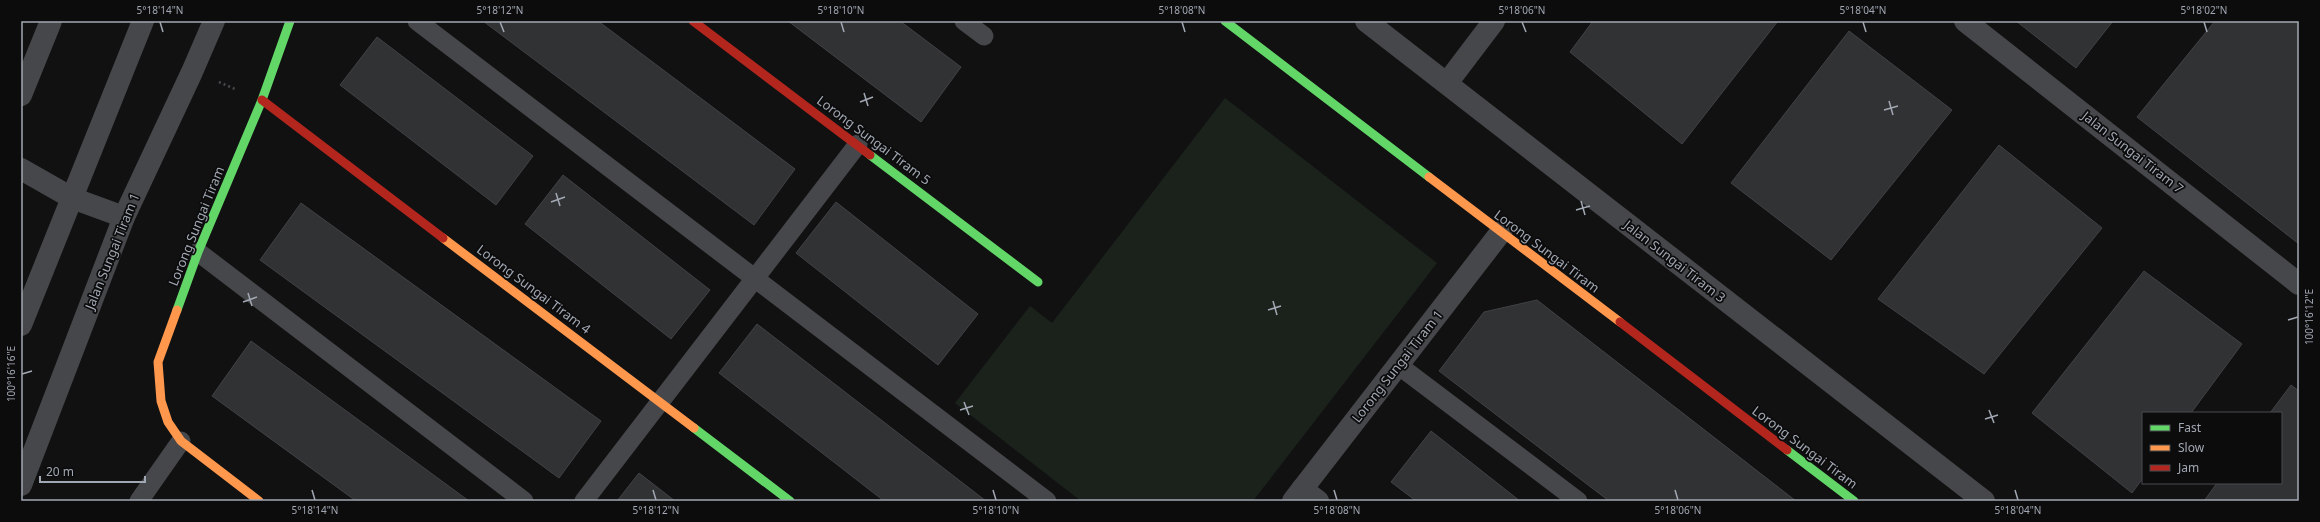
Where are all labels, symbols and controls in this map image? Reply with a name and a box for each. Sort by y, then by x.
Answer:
text: 5°18'14"N [137,3,183,17]
text: 5°18'12"N [477,3,523,17]
text: 5°18'10"N [818,3,864,17]
text: 5°18'08"N [1159,3,1205,17]
text: 5°18'06"N [1499,3,1545,17]
text: 5°18'04"N [1840,3,1886,17]
text: 5°18'02"N [2181,3,2227,17]
street label: Lorong Sungai Tiram 5 [813,91,935,189]
street label: Jalan Sungai Tiram 7 [2077,105,2187,197]
street label: Lorong Sungai Tiram [164,164,228,288]
street label: Jalan Sungai Tiram 1 [80,190,144,314]
street label: Lorong Sungai Tiram [1491,205,1603,297]
street label: Jalan Sungai Tiram 3 [1619,214,1729,306]
street label: Lorong Sungai Tiram 4 [473,240,595,338]
text: 100°16'12"E [2302,289,2316,345]
street label: Lorong Sungai Tiram 1 [1347,306,1447,426]
text: 100°16'16"E [4,346,18,402]
street label: Lorong Sungai Tiram [1749,401,1861,493]
legend [2142,412,2282,484]
text: Fast [2178,419,2202,436]
text: Slow [2178,439,2205,456]
scale bar [40,458,145,484]
text: Jam [2177,459,2199,476]
text: 20 m [46,463,74,480]
text: 5°18'14"N [292,503,338,517]
text: 5°18'12"N [633,503,679,517]
text: 5°18'10"N [973,503,1019,517]
text: 5°18'08"N [1314,503,1360,517]
text: 5°18'06"N [1655,503,1701,517]
text: 5°18'04"N [1995,503,2041,517]

